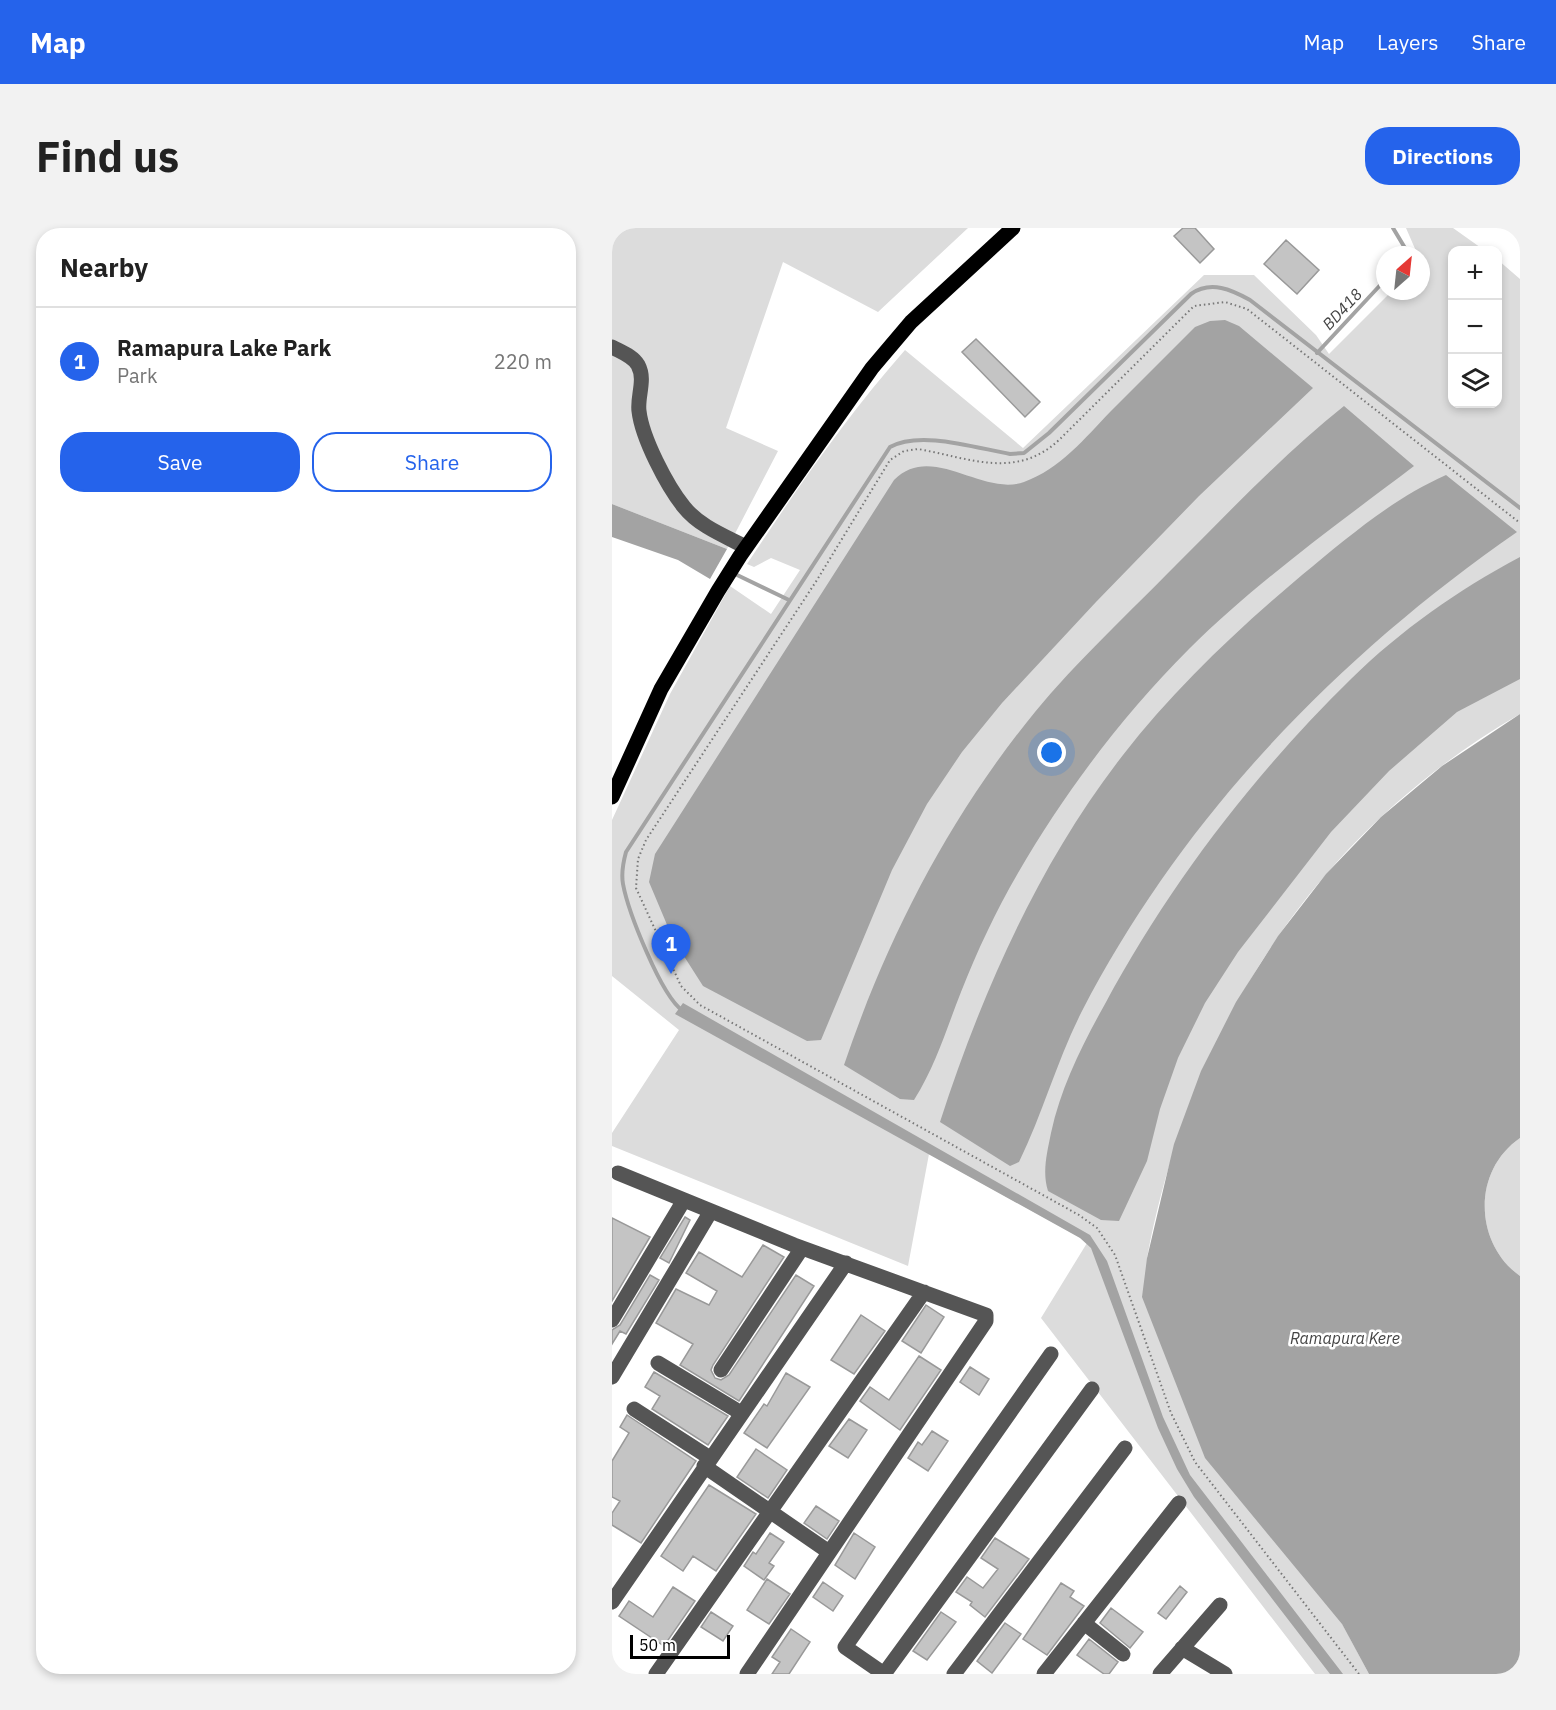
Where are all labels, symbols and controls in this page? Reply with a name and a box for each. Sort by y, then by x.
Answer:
text: Map [30,24,86,61]
text: Map [1304,28,1344,56]
text: Layers [1377,28,1439,56]
text: Share [1472,28,1526,56]
button: Directions [1365,127,1520,185]
text: Find us [36,129,179,184]
north arrow [1376,246,1430,300]
map controls [1448,246,1502,408]
button: + [1448,246,1502,300]
text: Nearby [60,250,148,284]
water label: BD418 [1318,284,1366,334]
button: − [1448,300,1502,354]
text: Ramapura Lake Park [117,333,331,362]
text: 1 [74,348,86,375]
text: 220 m [494,348,552,375]
button: layers [1448,354,1502,408]
text: Park [117,362,157,389]
button: Save [60,432,300,492]
button: Share [312,432,552,492]
your location [1037,738,1066,767]
pin: 1 [652,924,690,974]
water label: Ramapura Kere [1290,1328,1400,1348]
scale bar [630,1632,730,1660]
text: 50 m [639,1635,676,1655]

